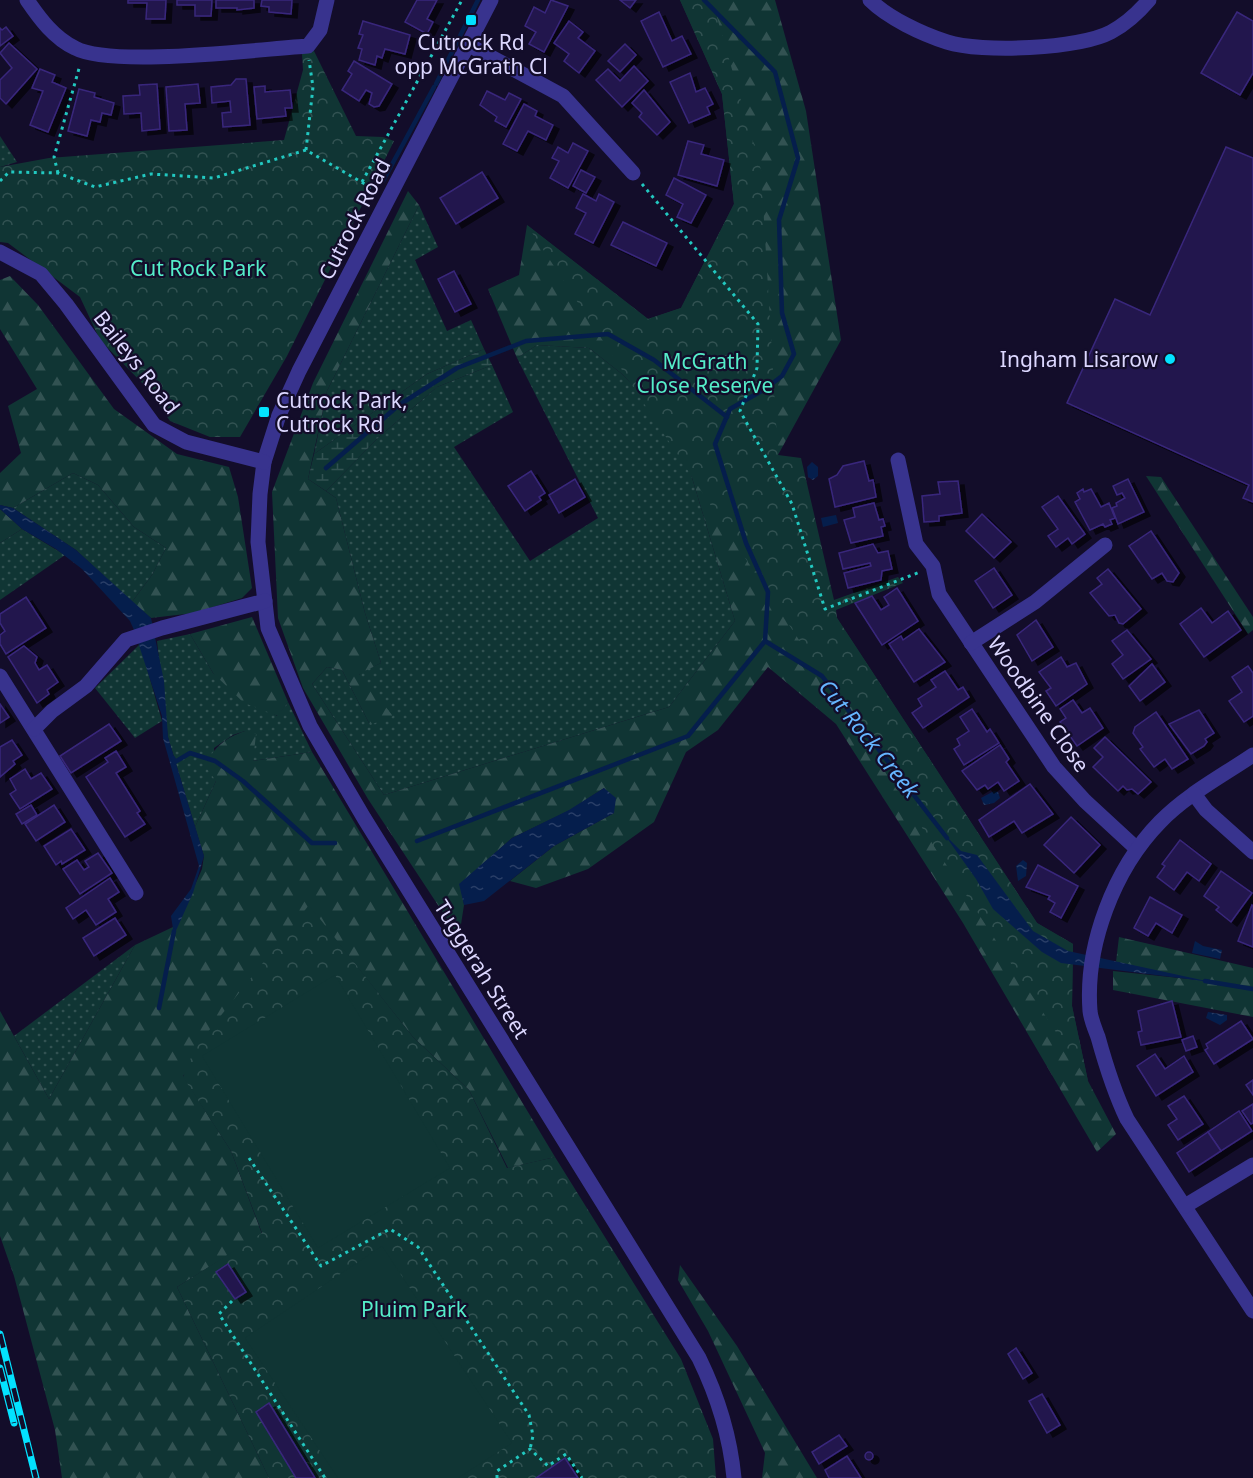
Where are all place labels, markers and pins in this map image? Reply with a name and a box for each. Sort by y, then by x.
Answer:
marker: Cutrock Rd opp McGrath Cl [464,13,478,27]
place label: Cutrock Rd opp McGrath Cl [394,28,548,80]
place label: Ingham Lisarow [1000,345,1158,373]
marker: Ingham Lisarow [1163,352,1177,366]
place label: Cutrock Park, Cutrock Rd [276,386,408,438]
marker: Cutrock Park, Cutrock Rd [257,405,271,419]

